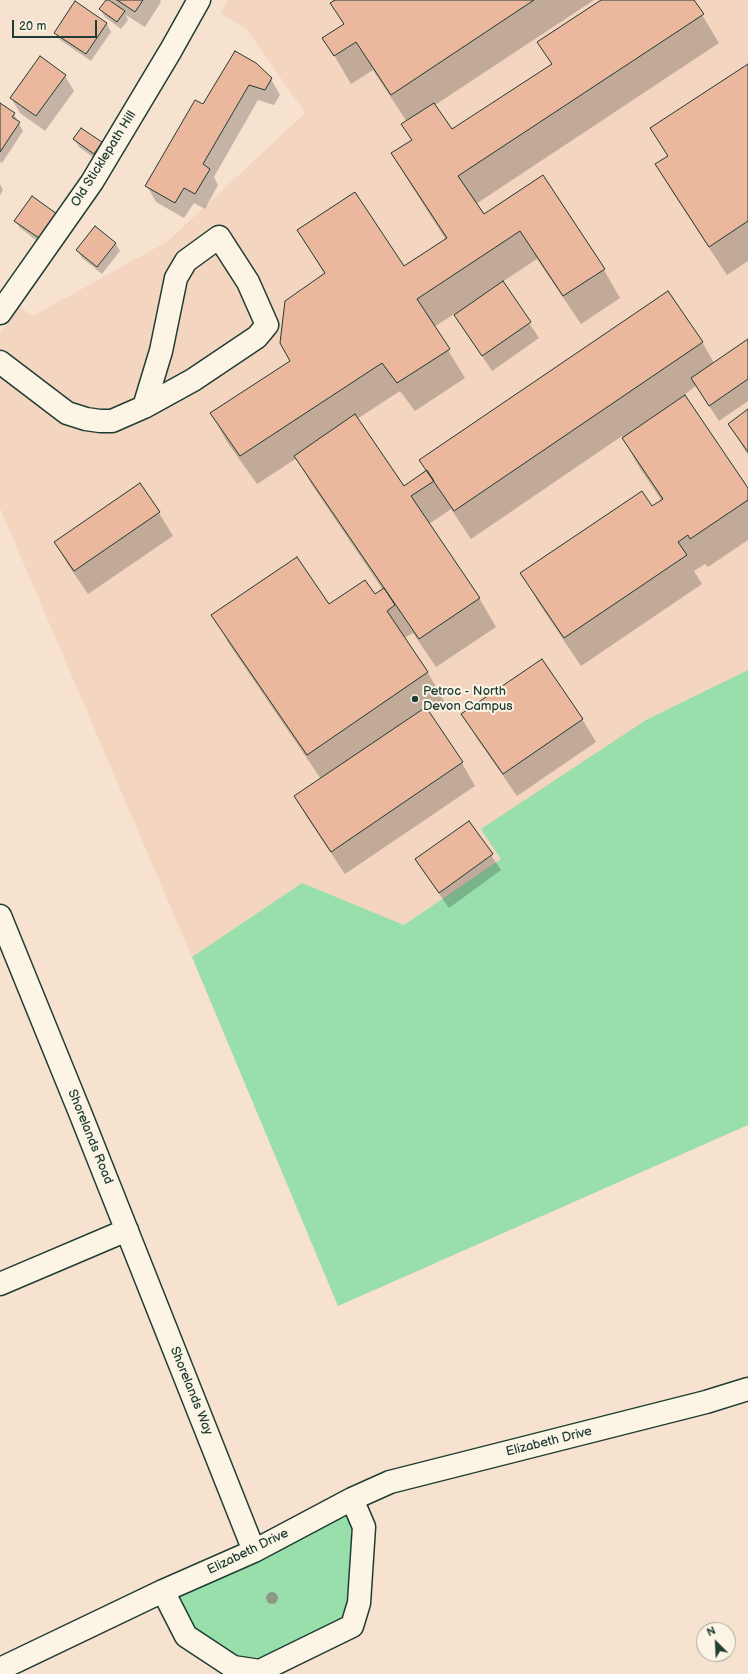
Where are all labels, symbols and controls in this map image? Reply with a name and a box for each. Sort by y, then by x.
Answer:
scale bar [14,12,99,38]
text: 20 m [19,19,46,34]
street label: Old Sticklepath Hill [68,108,140,210]
place label: Petroc - North Devon Campus [423,684,513,715]
marker: Petroc - North Devon Campus [410,694,420,704]
street label: Shorelands Road [64,1087,116,1187]
street label: Shorelands Way [166,1345,216,1437]
street label: Elizabeth Drive [504,1424,594,1460]
street label: Elizabeth Drive [205,1526,291,1578]
north arrow [696,1622,736,1662]
text: N [705,1624,718,1639]

